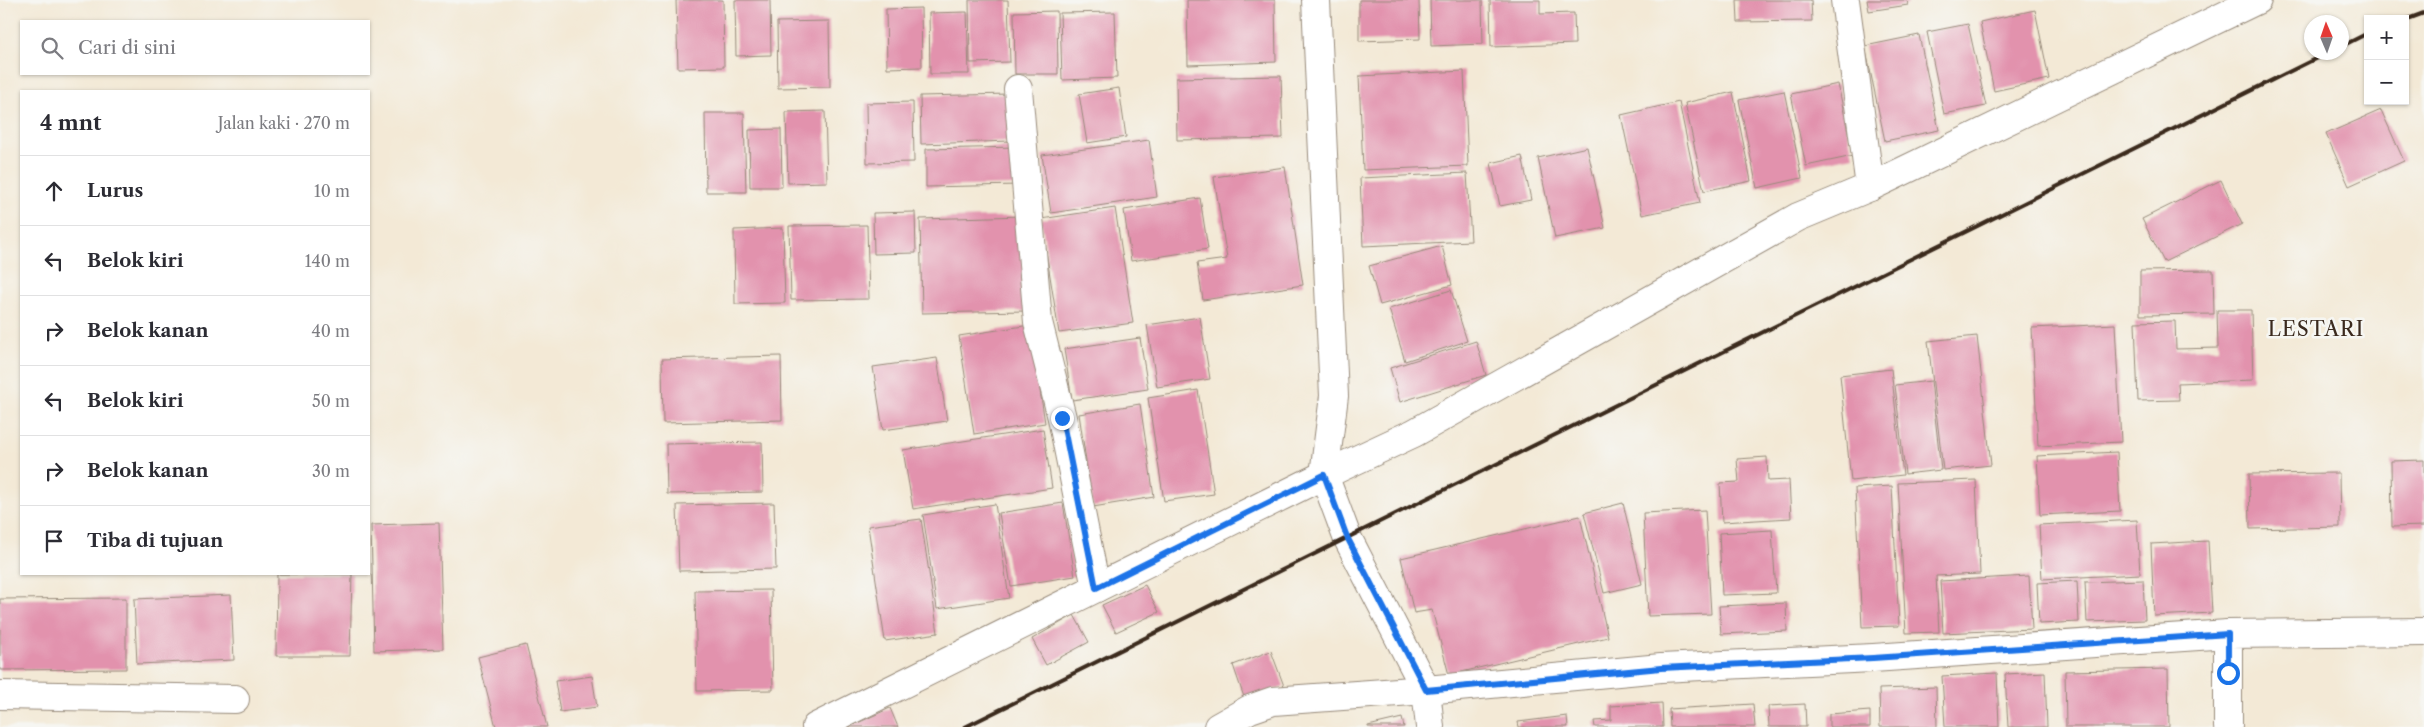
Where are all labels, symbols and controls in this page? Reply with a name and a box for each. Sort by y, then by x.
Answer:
north arrow [2304,15,2349,60]
map controls [2364,15,2409,105]
button: + [2364,15,2409,60]
search box [20,20,370,75]
icon: search [38,34,66,62]
text: Cari di sini [78,36,176,59]
button: − [2364,60,2409,105]
text: 4 mnt [40,110,101,135]
text: Jalan kaki · 270 m [218,113,350,133]
icon: ahead [40,177,68,205]
text: Lurus [87,179,143,202]
text: 10 m [314,181,350,201]
icon: left [40,247,68,275]
text: Belok kiri [87,249,184,272]
text: 140 m [305,251,350,271]
icon: right [40,317,68,345]
district label: LESTARI [2268,317,2364,341]
text: Belok kanan [87,319,209,342]
text: 40 m [311,321,350,341]
icon: left [40,387,68,415]
text: Belok kiri [87,389,184,412]
text: 50 m [312,391,350,411]
route end [1051,407,1074,430]
icon: right [40,457,68,485]
text: Belok kanan [87,459,209,482]
text: 30 m [312,461,350,481]
icon: arrive [40,527,68,555]
text: Tiba di tujuan [87,529,223,552]
route start [2217,662,2240,685]

